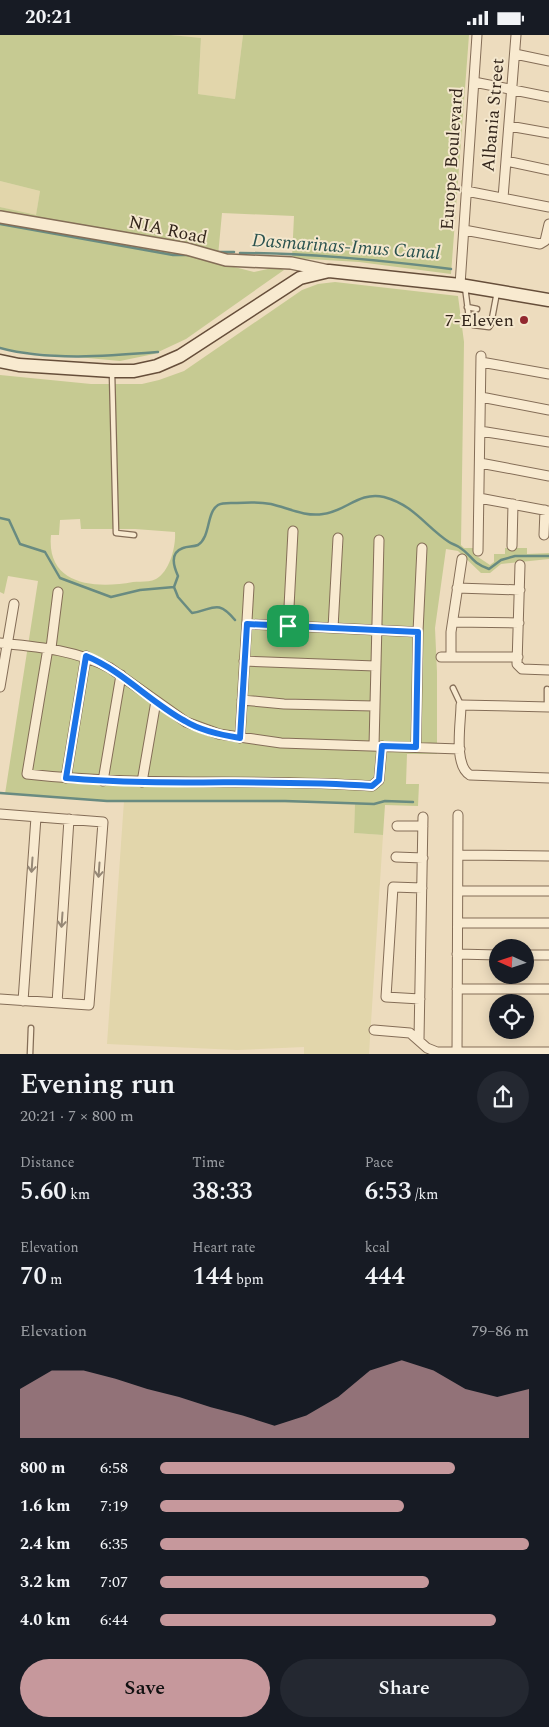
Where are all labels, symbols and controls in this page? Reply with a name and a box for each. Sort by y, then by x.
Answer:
text: 20:21 [25,3,73,32]
street label: Albania Street [475,57,511,173]
street label: Europe Boulevard [434,87,470,231]
street label: NIA Road [126,208,210,252]
water label: Dasmarinas-Imus Canal [251,226,441,268]
place label: 7-Eleven [445,307,514,334]
marker: 7-Eleven [518,314,530,326]
pin [267,605,309,647]
icon: arrive [274,612,302,640]
one-way arrow [28,857,37,873]
one-way arrow [94,862,104,878]
one-way arrow [58,912,67,928]
north arrow [489,939,534,984]
map controls [489,939,534,1039]
button: locate [489,994,534,1039]
text: Evening run [20,1063,175,1106]
button: share [477,1071,529,1123]
text: 20:21 · 7 × 800 m [20,1104,134,1128]
text: Distance [20,1152,75,1173]
text: Time [192,1152,225,1173]
text: Pace [365,1152,394,1173]
text: 5.60 [20,1173,67,1211]
text: 38:33 [192,1173,252,1211]
text: 6:53 [365,1173,411,1211]
text: km [67,1184,90,1205]
text: /km [411,1184,438,1205]
text: Elevation [20,1237,79,1258]
text: Heart rate [192,1237,256,1258]
text: kcal [365,1237,390,1258]
text: 70 [20,1258,47,1296]
text: 144 [192,1258,233,1296]
text: 444 [365,1258,405,1296]
text: m [47,1269,62,1290]
text: bpm [233,1269,264,1290]
text: Elevation [20,1319,87,1343]
text: 79–86 m [471,1319,529,1343]
text: 800 m [20,1456,65,1480]
text: 6:58 [100,1456,128,1480]
text: 1.6 km [20,1494,70,1518]
text: 7:19 [100,1494,128,1518]
text: 2.4 km [20,1532,70,1556]
text: 6:35 [100,1532,128,1556]
text: 3.2 km [20,1570,70,1594]
text: 7:07 [100,1570,128,1594]
text: 4.0 km [20,1608,70,1632]
text: 6:44 [100,1608,128,1632]
button: Save [20,1659,270,1717]
button: Share [280,1659,529,1717]

